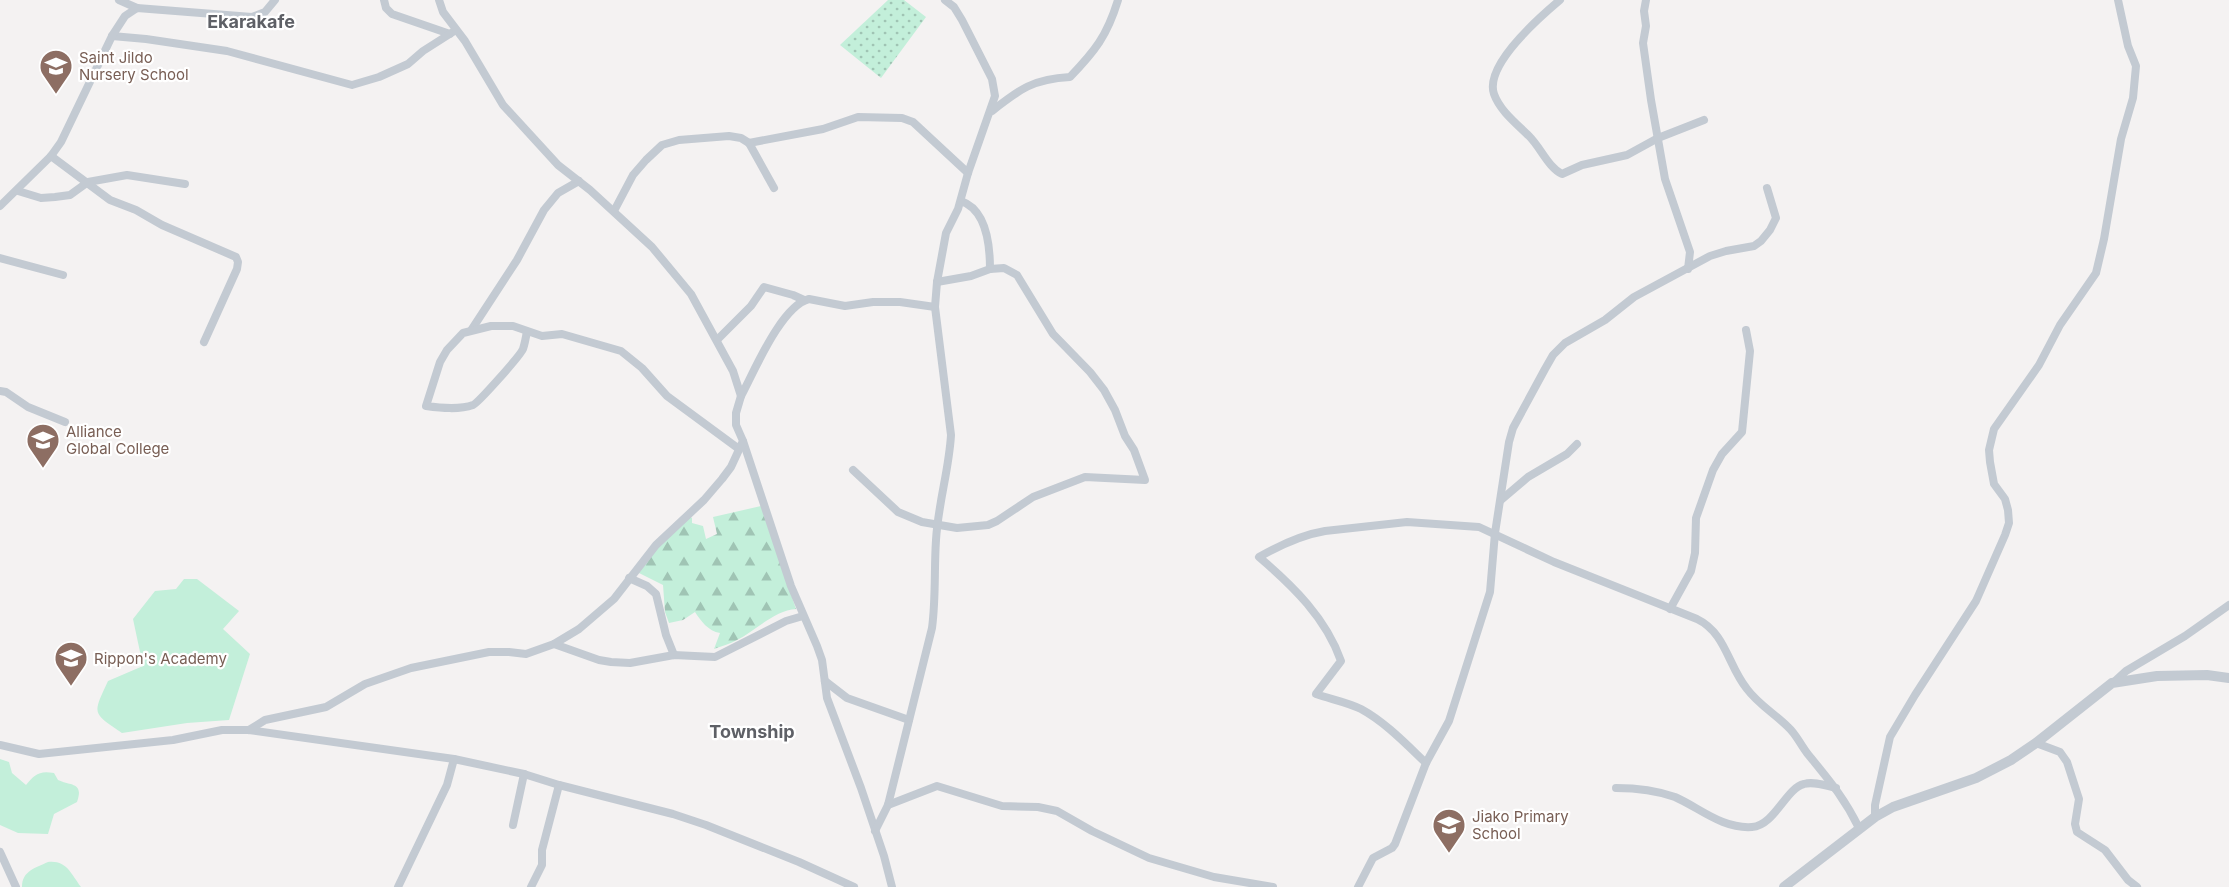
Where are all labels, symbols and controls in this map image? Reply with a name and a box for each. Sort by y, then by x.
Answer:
district label: Ekarakafe [207,11,295,32]
school or university icon: Saint Jildo Nursery School [38,48,74,95]
place label: Saint Jildo Nursery School [79,48,189,84]
school or university icon: Alliance Global College [25,422,61,469]
place label: Alliance Global College [66,422,169,458]
school or university icon: Rippon's Academy [53,640,89,687]
place label: Rippon's Academy [94,649,227,668]
district label: Township [709,721,795,742]
school or university icon: Jiako Primary School [1431,807,1467,854]
place label: Jiako Primary School [1472,807,1569,843]

